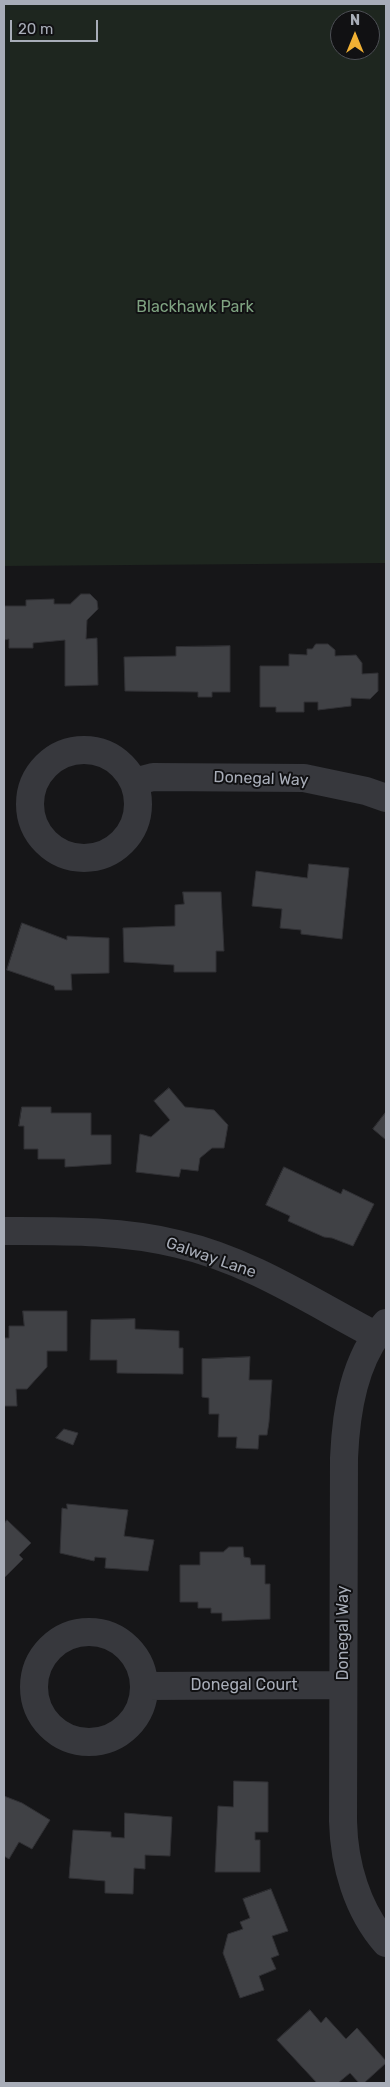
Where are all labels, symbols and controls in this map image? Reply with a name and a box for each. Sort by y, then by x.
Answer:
scale bar [12,10,100,42]
north arrow [330,10,380,60]
text: N [350,12,360,29]
text: 20 m [18,20,53,38]
park label: Blackhawk Park [136,297,254,317]
street label: Donegal Way [213,768,309,790]
street label: Galway Lane [163,1234,259,1282]
street label: Donegal Way [333,1586,353,1680]
street label: Donegal Court [191,1675,297,1695]

